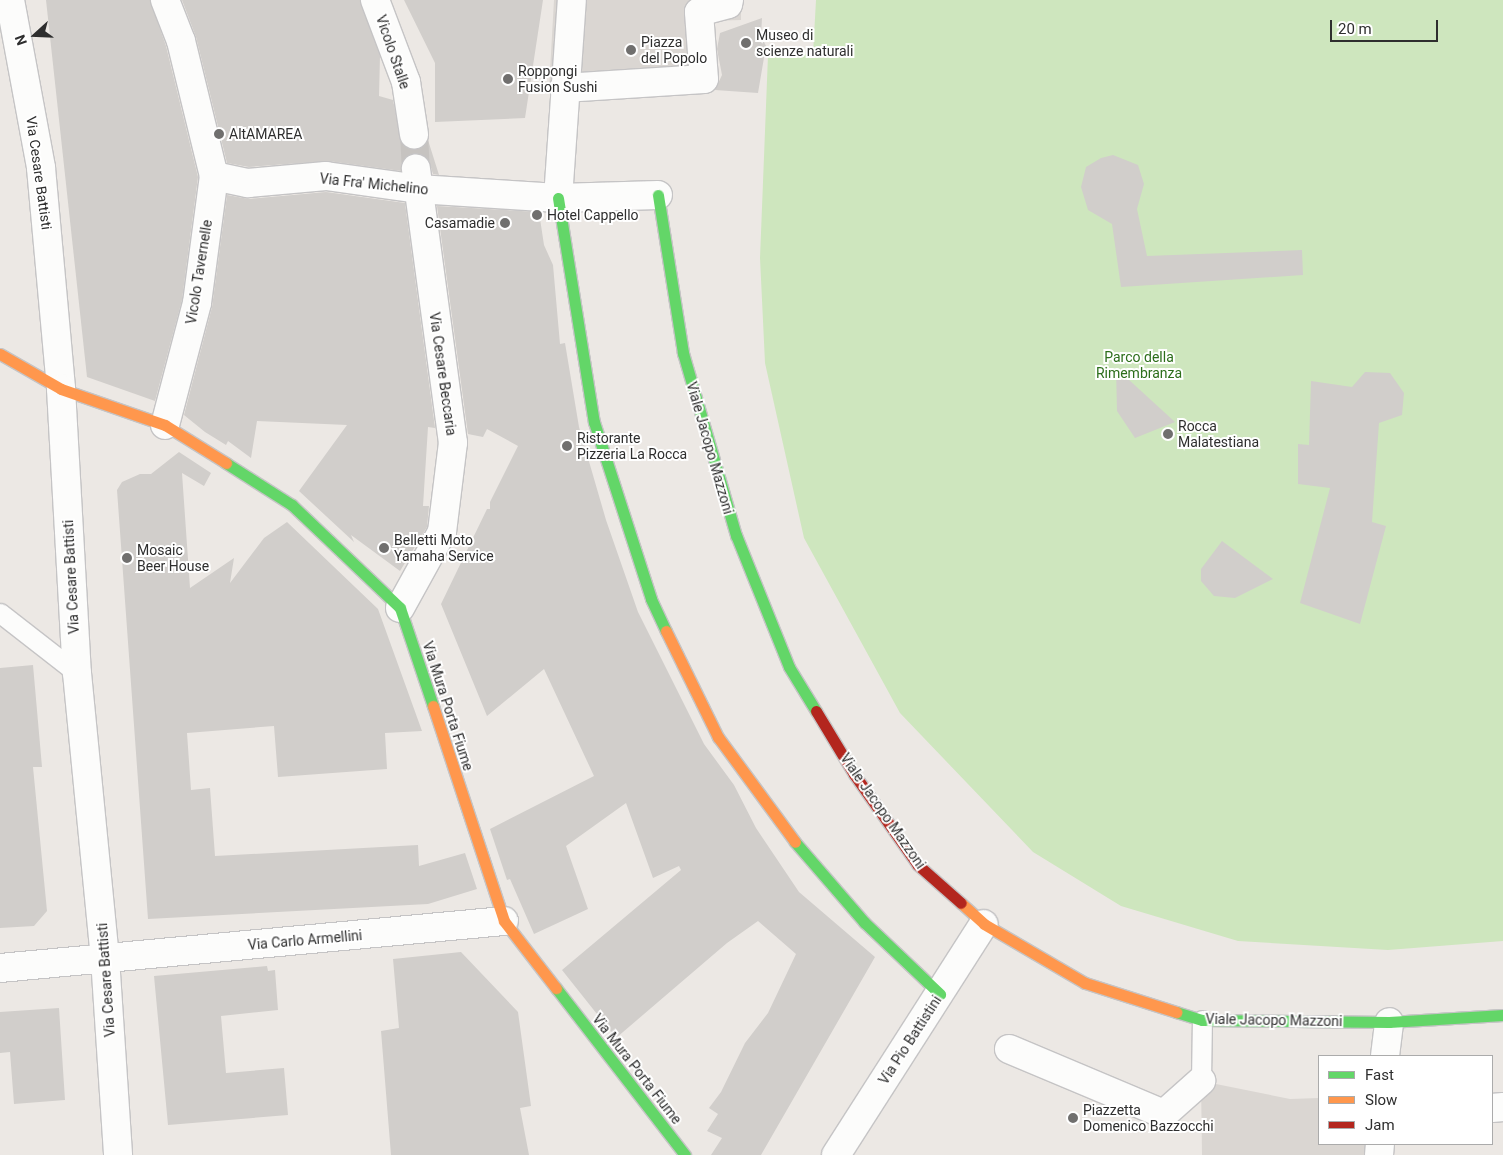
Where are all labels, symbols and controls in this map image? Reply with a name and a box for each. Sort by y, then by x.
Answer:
north arrow [10,10,60,60]
scale bar [1333,10,1440,42]
street label: Vicolo Stalle [372,13,414,91]
text: 20 m [1338,20,1372,38]
place label: Museo di scienze naturali [756,27,853,59]
text: N [12,33,30,48]
place label: Piazza del Popolo [641,34,707,66]
marker: Museo di scienze naturali [740,37,752,49]
marker: Piazza del Popolo [625,44,637,56]
place label: Roppongi Fusion Sushi [518,63,597,95]
marker: Roppongi Fusion Sushi [502,73,514,85]
street label: Via Cesare Battisti [23,115,55,231]
place label: AltAMAREA [229,126,302,142]
marker: AltAMAREA [213,128,225,140]
street label: Via Fra' Michelino [319,170,429,198]
place label: Hotel Cappello [547,207,639,223]
marker: Hotel Cappello [531,209,543,221]
place label: Casamadie [425,215,495,231]
marker: Casamadie [499,217,511,229]
street label: Vicolo Tavernelle [182,218,216,326]
street label: Via Cesare Beccaria [426,311,460,437]
park label: Parco della Rimembranza [1096,349,1182,382]
street label: Viale Jacopo Mazzoni [683,380,737,516]
place label: Rocca Malatestiana [1178,418,1259,451]
marker: Rocca Malatestiana [1162,428,1174,440]
place label: Ristorante Pizzeria La Rocca [577,430,687,462]
marker: Ristorante Pizzeria La Rocca [561,440,573,452]
street label: Via Cesare Battisti [60,519,82,635]
place label: Belletti Moto Yamaha Service [394,532,494,564]
place label: Mosaic Beer House [137,542,209,574]
marker: Belletti Moto Yamaha Service [378,542,390,554]
marker: Mosaic Beer House [121,552,133,564]
street label: Via Mura Porta Fiume [419,639,477,773]
street label: Viale Jacopo Mazzoni [837,750,929,872]
street label: Via Cesare Battisti [94,922,118,1038]
street label: Via Carlo Armellini [247,927,363,953]
street label: Via Pio Battistini [875,993,945,1087]
street label: Viale Jacopo Mazzoni [1205,1010,1343,1030]
street label: Via Mura Porta Fiume [589,1011,685,1127]
legend [1318,1055,1493,1145]
text: Fast [1365,1066,1394,1084]
text: Slow [1365,1091,1397,1109]
place label: Piazzetta Domenico Bazzocchi [1083,1102,1214,1134]
marker: Piazzetta Domenico Bazzocchi [1067,1112,1079,1124]
text: Jam [1365,1116,1395,1134]

